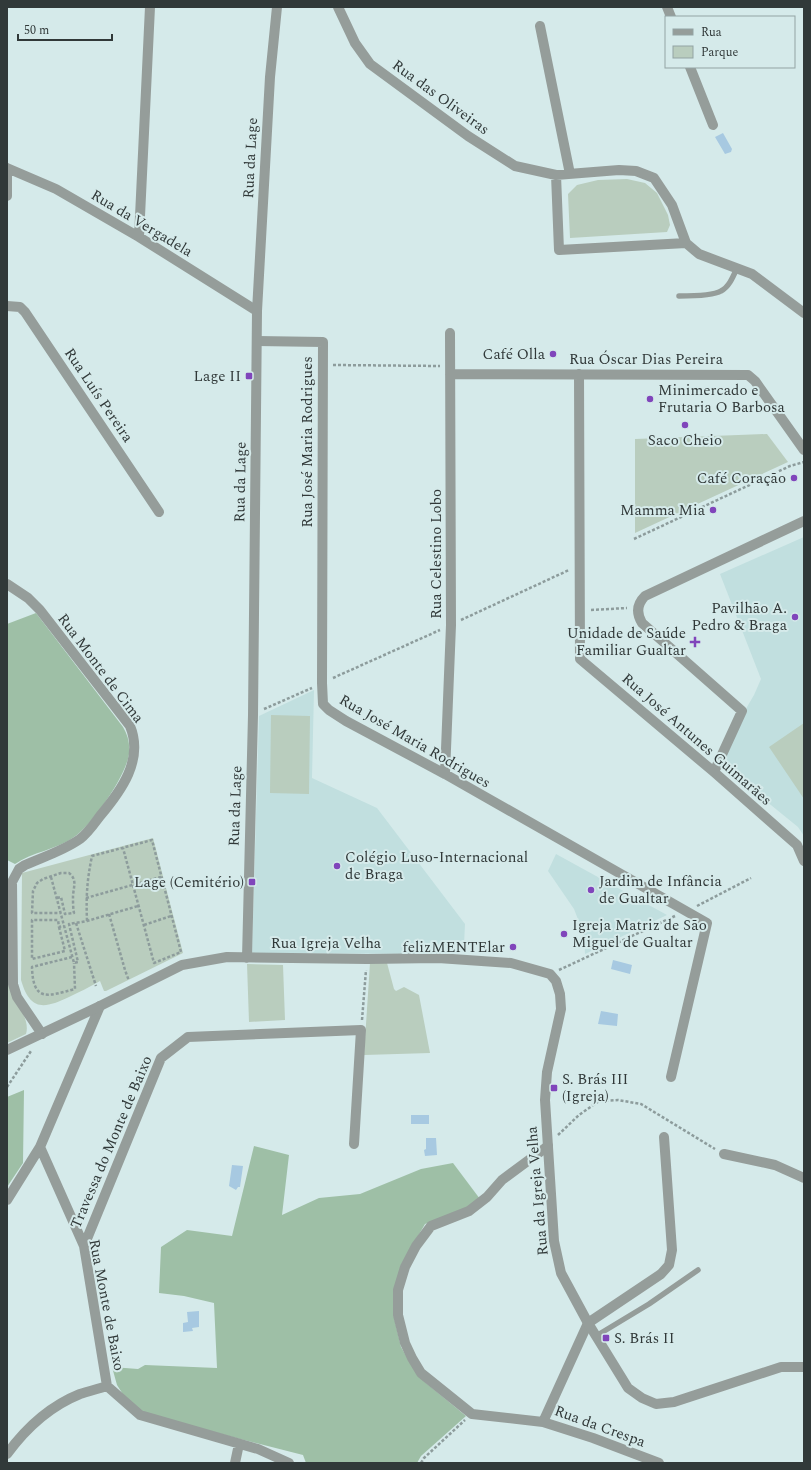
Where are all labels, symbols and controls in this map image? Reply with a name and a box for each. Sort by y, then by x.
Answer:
scale bar [18,16,112,42]
legend [665,16,795,68]
text: 50 m [24,21,49,40]
text: Rua [701,23,722,42]
text: Parque [701,43,738,62]
street label: Rua das Oliveiras [387,54,494,141]
street label: Rua da Lage [237,117,264,199]
street label: Rua da Vergadela [86,184,198,263]
street label: Rua Luís Pereira [58,343,139,448]
place label: Café Olla [483,343,546,366]
street label: Rua Óscar Dias Pereira [569,348,724,371]
marker: Café Olla [548,349,558,359]
street label: Rua José Maria Rodrigues [296,356,319,528]
place label: Lage II [194,365,241,388]
marker: Lage II [244,371,254,381]
place label: Minimercado e Frutaria O Barbosa [658,379,786,419]
marker: Minimercado e Frutaria O Barbosa [645,394,655,404]
marker: Saco Cheio [680,420,690,430]
place label: Saco Cheio [648,429,722,452]
street label: Rua da Lage [228,441,253,523]
place label: Café Coração [697,467,786,490]
marker: Café Coração [789,473,799,483]
street label: Rua Celestino Lobo [425,489,448,619]
place label: Mamma Mia [620,499,706,522]
marker: Mamma Mia [708,505,718,515]
place label: Pavilhão A. Pedro & Braga [691,597,788,637]
street label: Rua Monte de Cima [52,609,150,728]
marker: Pavilhão A. Pedro & Braga [790,612,800,622]
place label: Unidade de Saúde Familiar Gualtar [567,622,686,662]
marker: Unidade de Saúde Familiar Gualtar [689,636,701,648]
street label: Rua José Antunes Guimarães [617,668,777,811]
street label: Rua José Maria Rodrigues [335,689,495,794]
street label: Rua da Lage [223,765,248,847]
place label: Colégio Luso-Internacional de Braga [345,846,528,886]
marker: Colégio Luso-Internacional de Braga [332,861,342,871]
place label: Jardim de Infância de Gualtar [599,870,722,910]
place label: Lage (Cemitério) [134,871,244,894]
marker: Lage (Cemitério) [247,877,257,887]
marker: Jardim de Infância de Gualtar [586,885,596,895]
place label: Igreja Matriz de São Miguel de Gualtar [572,914,707,954]
marker: Igreja Matriz de São Miguel de Gualtar [559,929,569,939]
street label: Rua Igreja Velha [271,932,382,955]
place label: felizMENTElar [403,936,505,959]
marker: felizMENTElar [508,942,518,952]
street label: Travessa do Monte de Baixo [65,1052,158,1232]
place label: S. Brás III (Igreja) [562,1068,628,1108]
marker: S. Brás III (Igreja) [549,1083,559,1093]
street label: Rua da Igreja Velha [520,1125,555,1257]
street label: Rua Monte de Baixo [82,1237,131,1373]
place label: S. Brás II [614,1327,675,1350]
marker: S. Brás II [601,1333,611,1343]
street label: Rua da Crespa [551,1399,649,1454]

